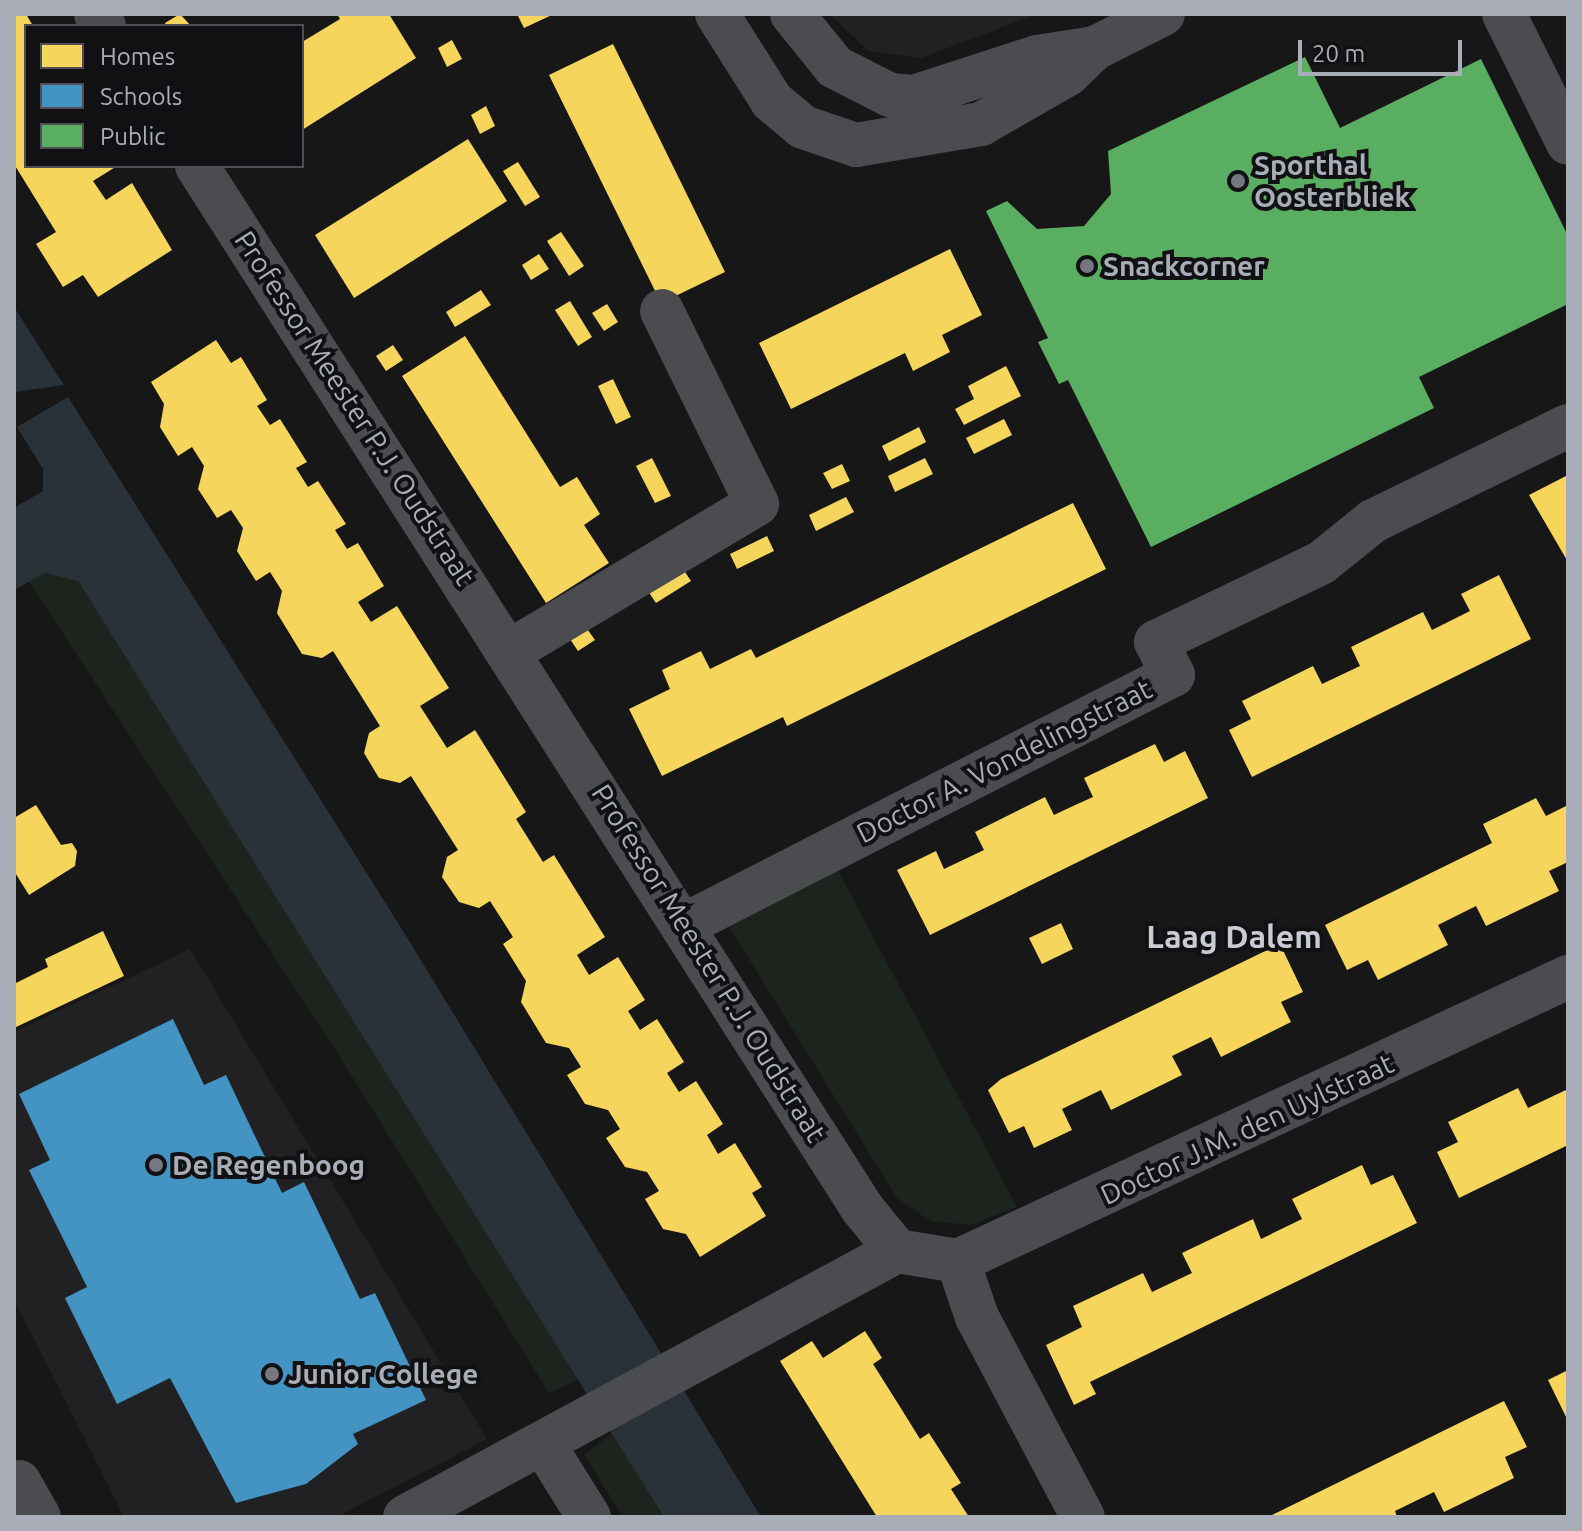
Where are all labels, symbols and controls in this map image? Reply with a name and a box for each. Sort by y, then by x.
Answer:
legend [24,24,304,168]
scale bar [1302,24,1466,74]
text: 20 m [1312,40,1365,67]
text: Homes [100,43,175,70]
text: Schools [100,83,182,110]
text: Public [100,123,165,150]
place label: Sporthal Oosterbliek [1254,148,1410,214]
marker: Sporthal Oosterbliek [1229,172,1247,190]
street label: Professor Meester P.J. Oudstraat [228,225,482,591]
place label: Snackcorner [1103,249,1265,283]
marker: Snackcorner [1078,257,1096,275]
street label: Doctor A. Vondelingstraat [851,672,1157,850]
street label: Professor Meester P.J. Oudstraat [585,778,833,1148]
district label: Laag Dalem [1146,917,1322,955]
street label: Doctor J.M. den Uylstraat [1095,1046,1399,1212]
place label: De Regenboog [172,1148,365,1182]
marker: De Regenboog [147,1156,165,1174]
place label: Junior College [288,1357,478,1391]
marker: Junior College [263,1365,281,1383]

